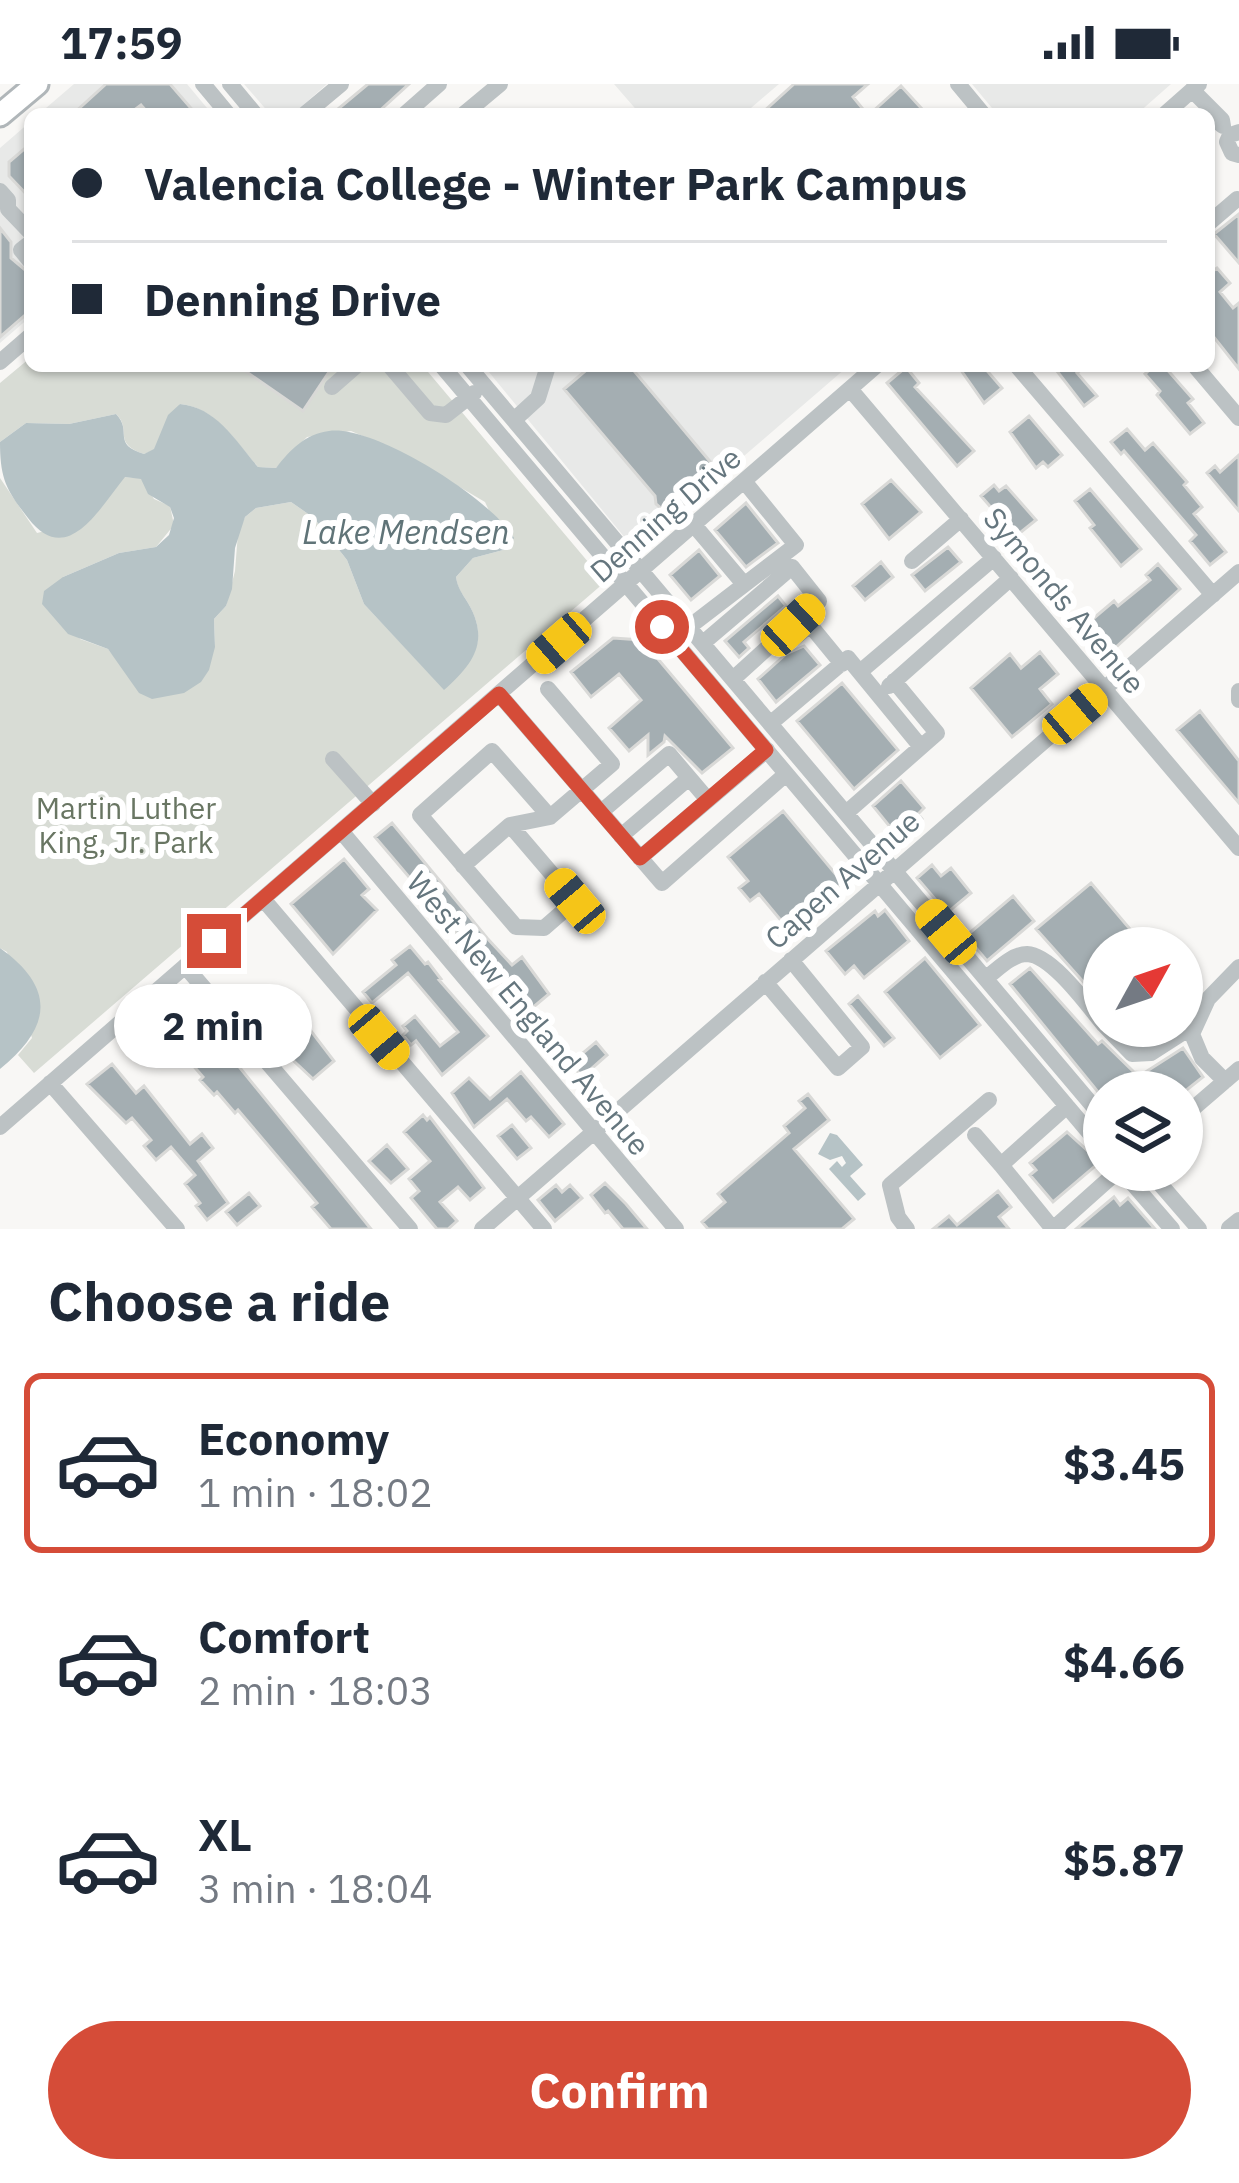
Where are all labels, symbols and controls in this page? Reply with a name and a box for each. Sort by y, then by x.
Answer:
text: 17:59 [60,13,183,71]
text: Valencia College - Winter Park Campus [144,154,967,212]
text: Denning Drive [144,270,441,328]
street label: Denning Drive [581,438,749,590]
street label: Symonds Avenue [976,499,1154,701]
water label: Lake Mendsen [302,510,510,553]
car [754,587,832,663]
route start [635,600,689,654]
car [520,606,598,680]
car [1036,677,1114,751]
park label: Martin Luther King, Jr. Park [36,788,216,861]
street label: Capen Avenue [756,801,928,957]
car [538,862,612,940]
street label: West New England Avenue [399,863,659,1163]
car [909,893,983,971]
route end [187,914,241,968]
north arrow [1083,927,1203,1047]
map controls [1083,927,1203,1191]
callout: 2 min [115,983,313,1067]
car [342,998,416,1076]
text: 2 min [162,1000,264,1051]
button: layers [1083,1071,1203,1191]
text: Choose a ride [48,1266,390,1336]
icon: car [54,1409,162,1517]
text: Economy [198,1409,389,1467]
text: $3.45 [1063,1434,1185,1492]
text: 1 min · 18:02 [198,1467,433,1518]
icon: car [54,1607,162,1715]
text: Comfort [198,1607,370,1665]
text: $4.66 [1063,1632,1185,1690]
text: 2 min · 18:03 [198,1665,433,1716]
icon: car [54,1805,162,1913]
text: XL [198,1805,252,1863]
text: $5.87 [1063,1830,1185,1888]
text: 3 min · 18:04 [198,1863,433,1914]
button: Confirm [48,2021,1191,2159]

